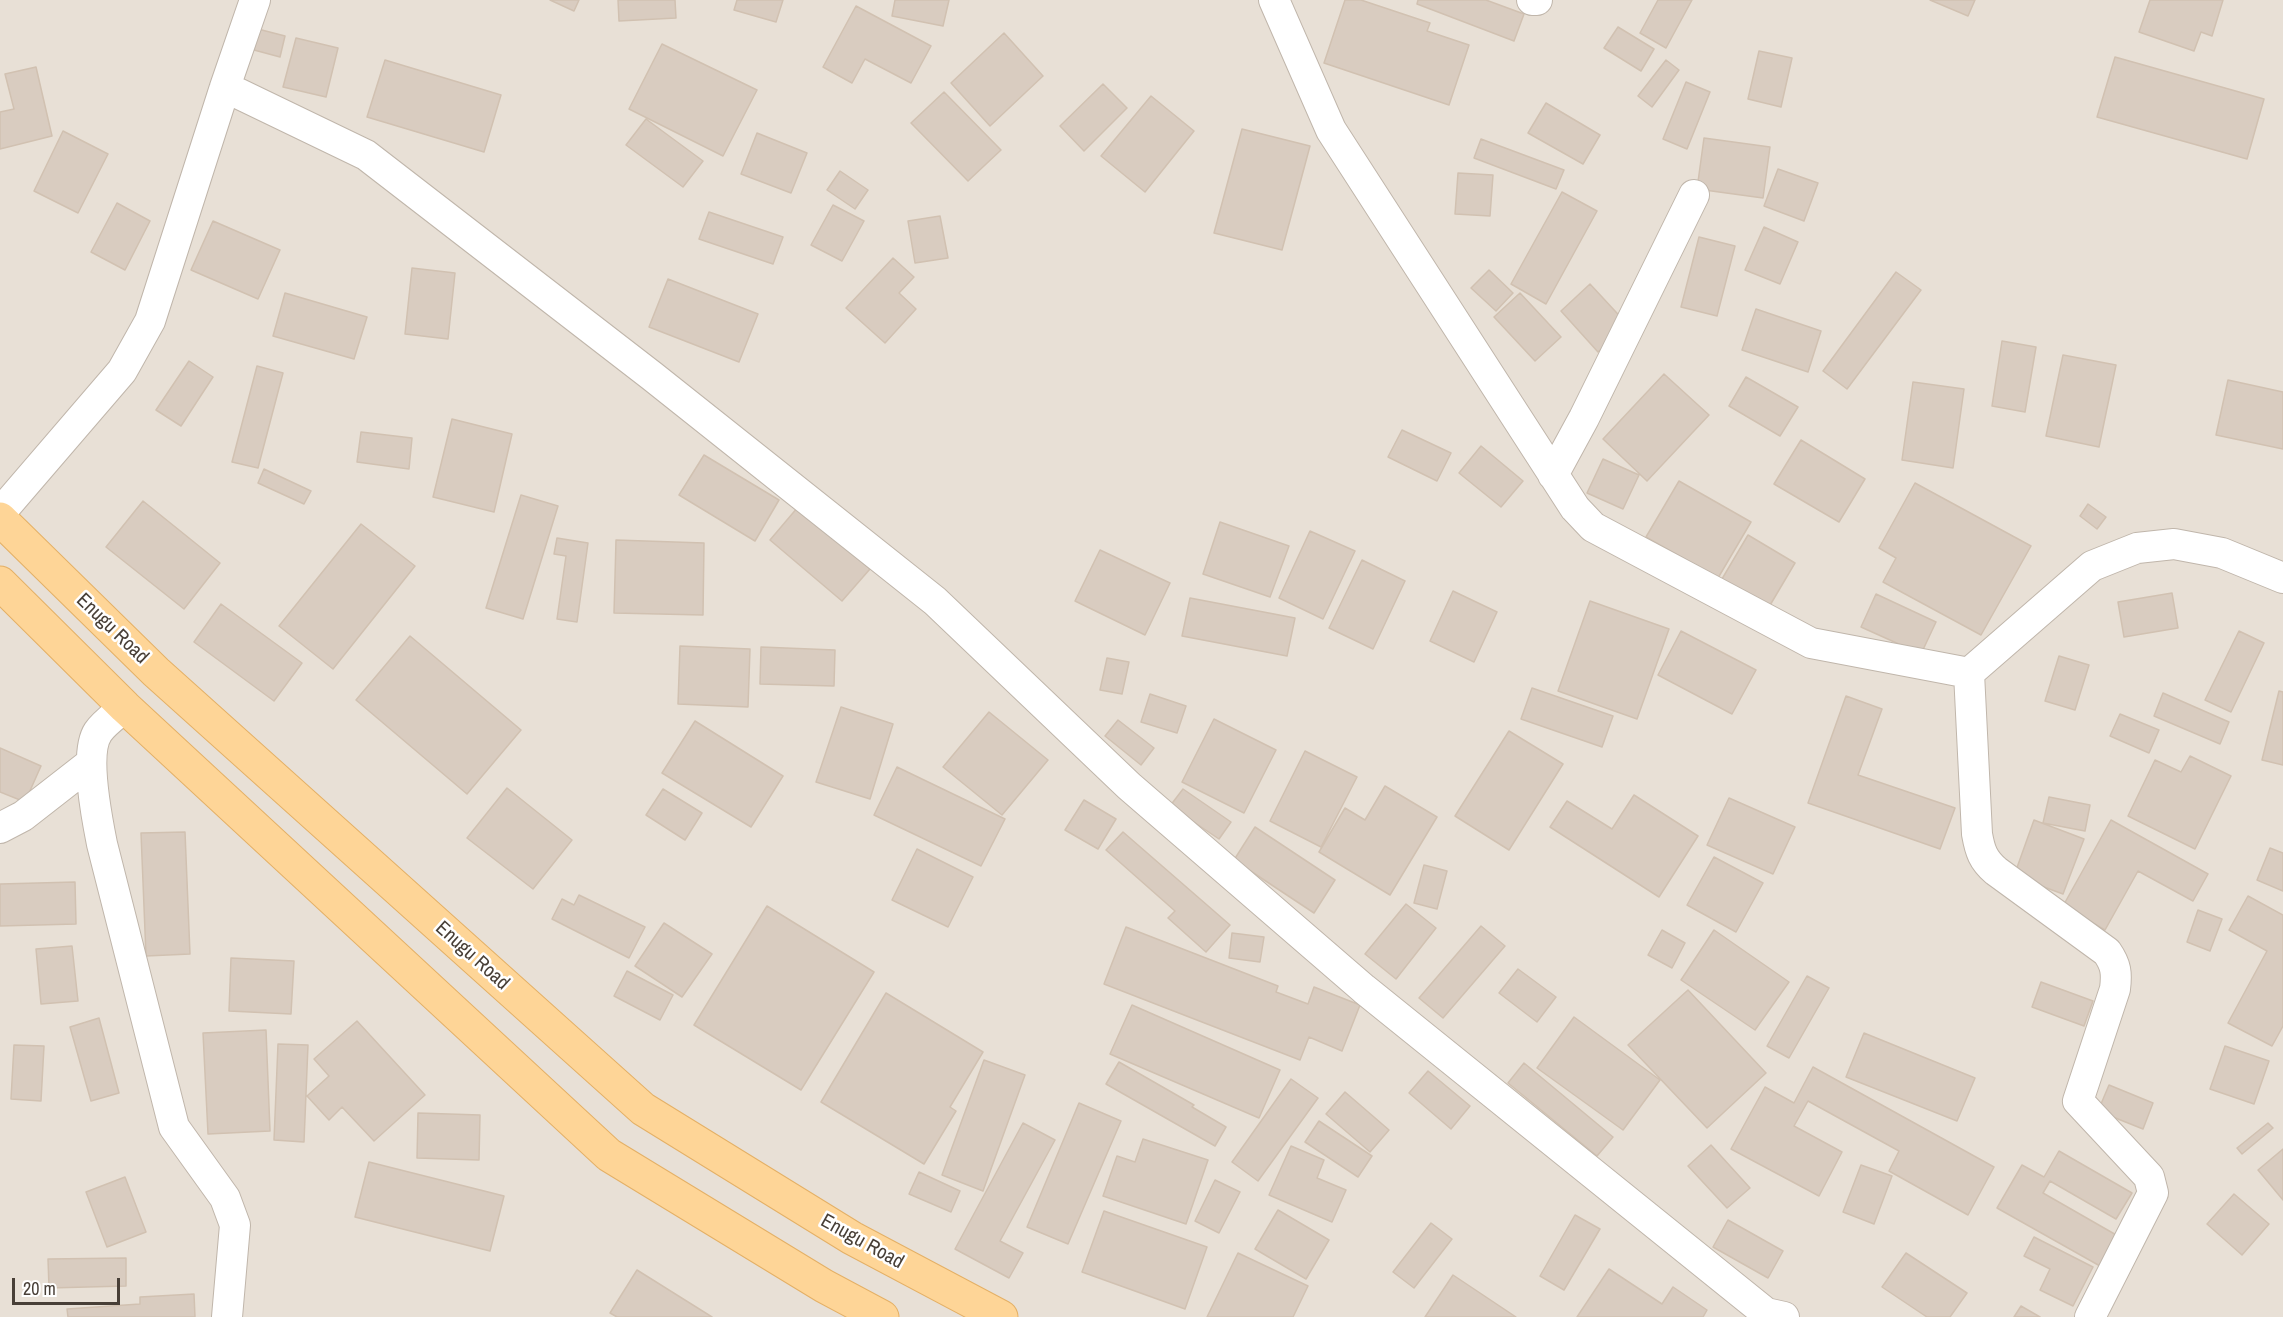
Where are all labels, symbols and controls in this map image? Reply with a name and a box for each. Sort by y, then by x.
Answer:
street label: Enugu Road [71,589,153,669]
street label: Enugu Road [430,917,514,995]
street label: Enugu Road [816,1209,908,1275]
scale bar [15,1266,123,1304]
text: 20 m [23,1276,56,1301]

